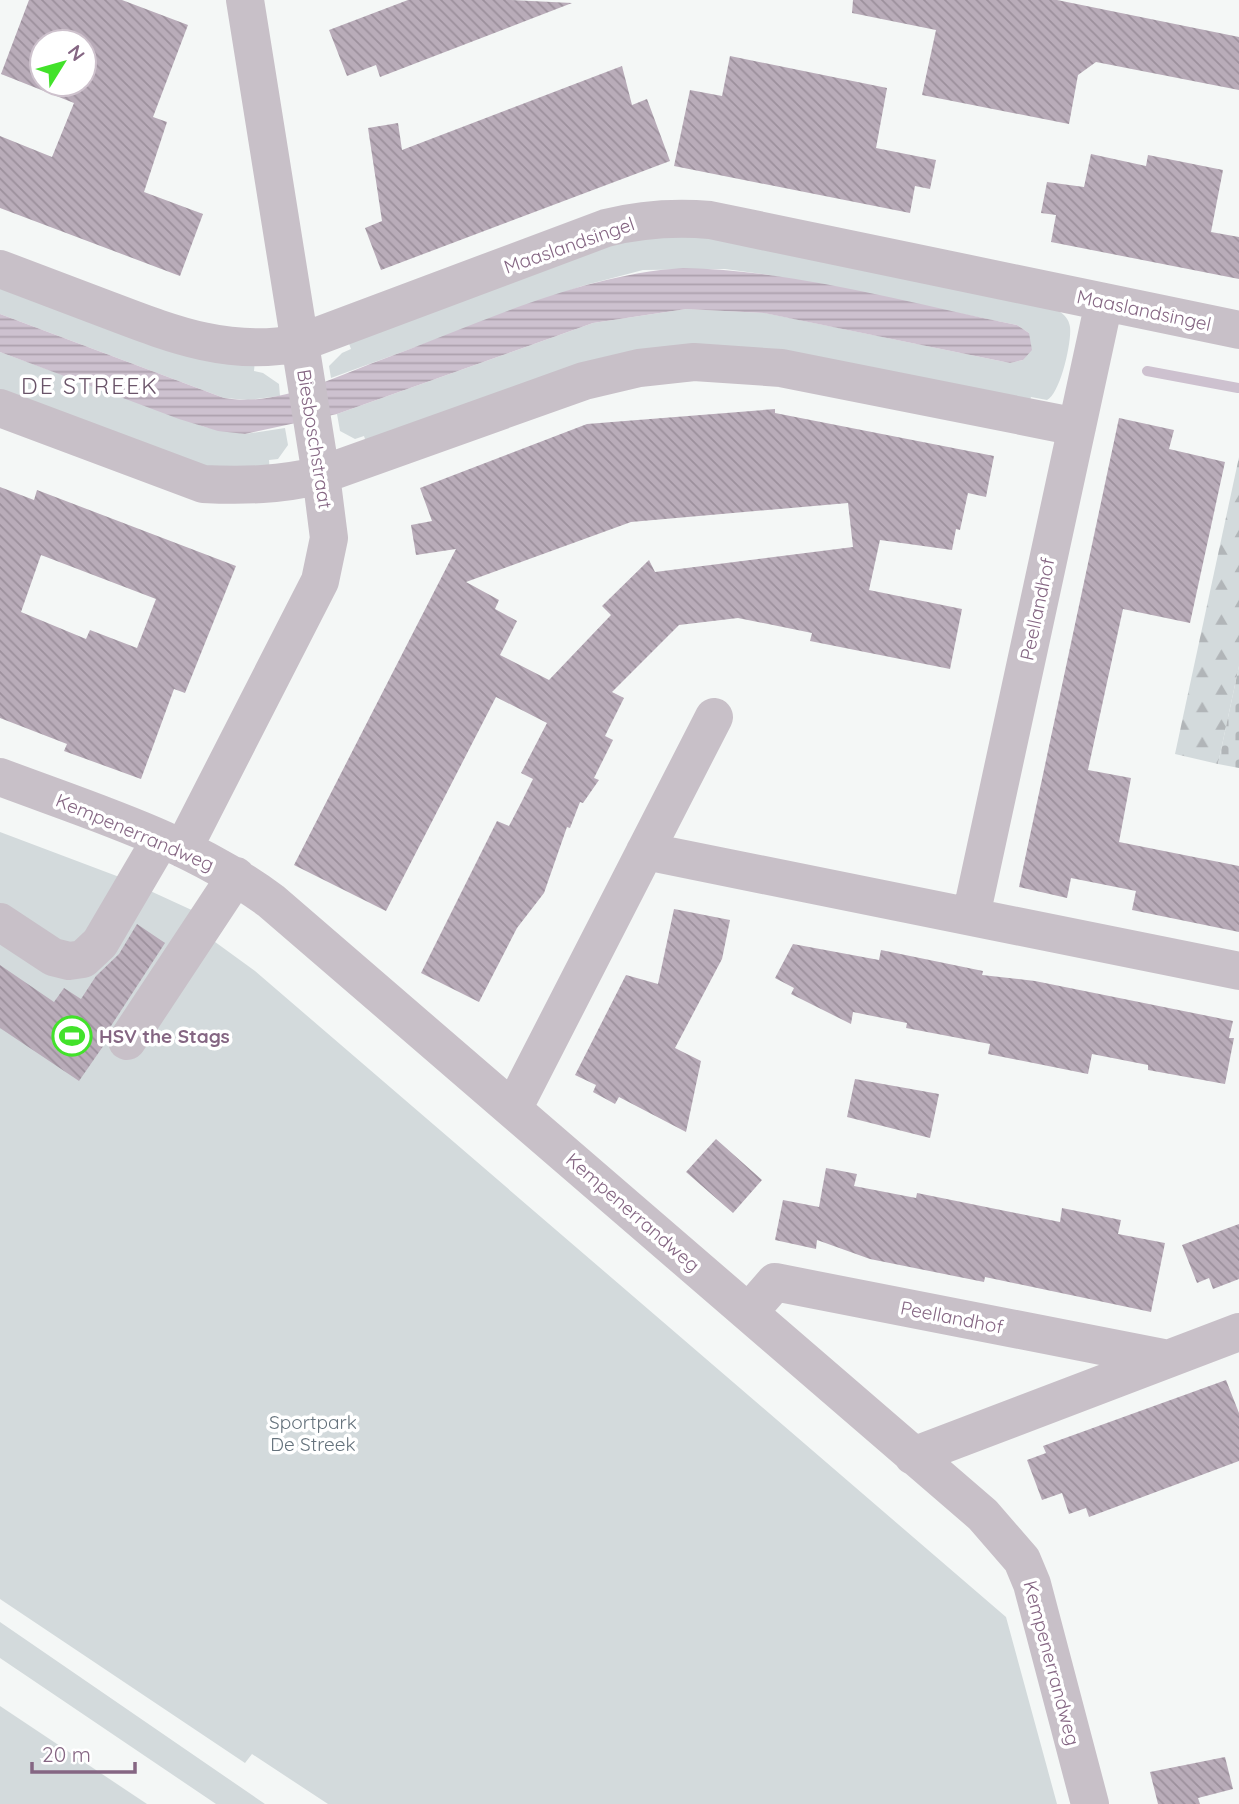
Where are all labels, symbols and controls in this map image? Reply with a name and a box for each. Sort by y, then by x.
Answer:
north arrow [28,28,98,98]
text: N [63,40,90,66]
street label: Maaslandsingel [500,211,638,279]
street label: Maaslandsingel [1075,284,1213,336]
street label: Biesboschstraat [292,368,338,510]
district label: DE STREEK [21,371,159,400]
street label: Peellandhof [1014,555,1060,663]
street label: Kempenerrandweg [52,788,218,876]
sports icon: HSV the Stags [51,1015,93,1057]
place label: HSV the Stags [99,1024,230,1048]
street label: Kempenerrandweg [561,1147,705,1277]
street label: Peellandhof [898,1295,1006,1339]
park label: Sportpark De Streek [269,1410,357,1456]
street label: Kempenerrandweg [1018,1578,1086,1748]
scale bar [32,1730,135,1774]
text: 20 m [42,1741,91,1767]

